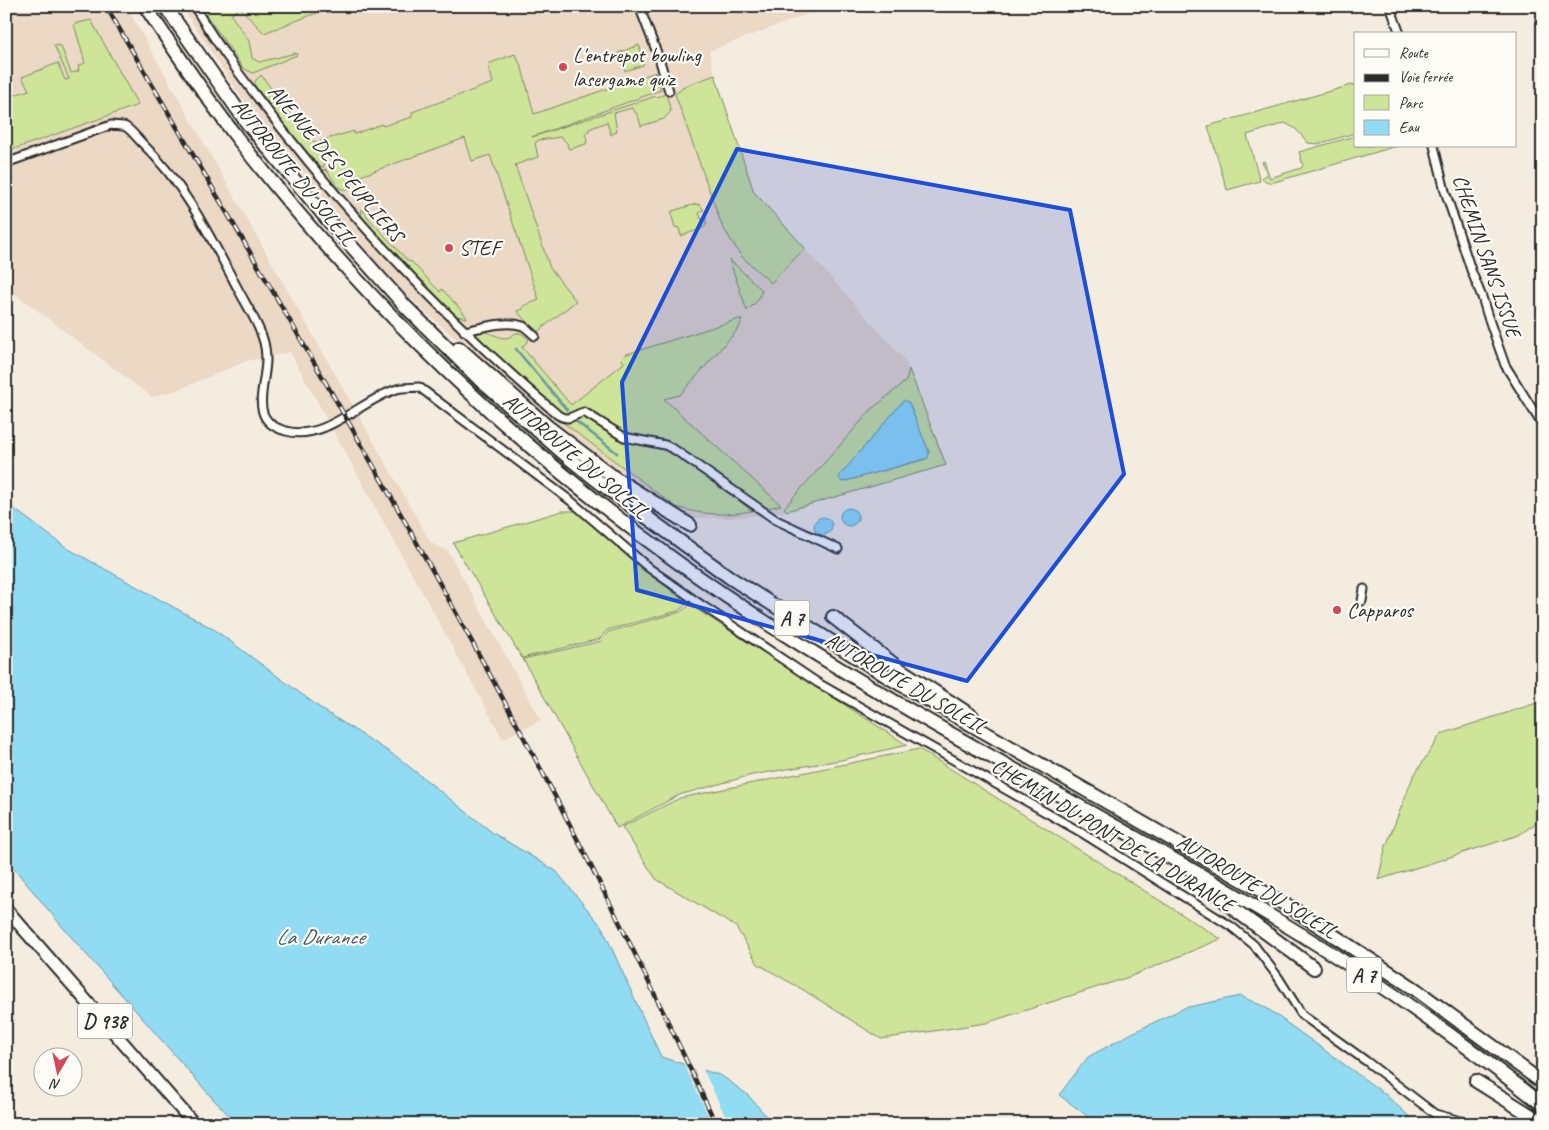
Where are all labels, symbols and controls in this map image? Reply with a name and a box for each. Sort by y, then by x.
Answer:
legend [1354,32,1516,148]
place label: L'entrepot bowling lasergame quiz [573,42,703,92]
text: Route [1399,44,1429,63]
marker: L'entrepot bowling lasergame quiz [557,61,569,73]
text: Voie ferrée [1399,68,1453,87]
street label: AVENUE DES PEUPLIERS [262,79,411,249]
street label: AUTOROUTE DU SOLEIL [227,93,362,252]
text: Parc [1399,94,1423,113]
text: Eau [1399,118,1420,137]
street label: CHEMIN SANS ISSUE [1447,171,1528,343]
place label: STEF [459,235,503,261]
marker: STEF [443,242,455,254]
street label: AUTOROUTE DU SOLEIL [498,388,655,525]
place label: Capparos [1347,597,1414,623]
road number: A 7 [774,600,810,636]
marker: Capparos [1331,604,1343,616]
street label: AUTOROUTE DU SOLEIL [821,626,992,740]
street label: CHEMIN DU PONT DE LA DURANCE [987,752,1241,919]
street label: AUTOROUTE DU SOLEIL [1172,828,1343,944]
water label: La Durance [276,923,368,951]
road number: A 7 [1346,958,1382,992]
road number: D 938 [78,1004,132,1038]
north arrow [32,1048,82,1098]
text: N [48,1075,62,1093]

